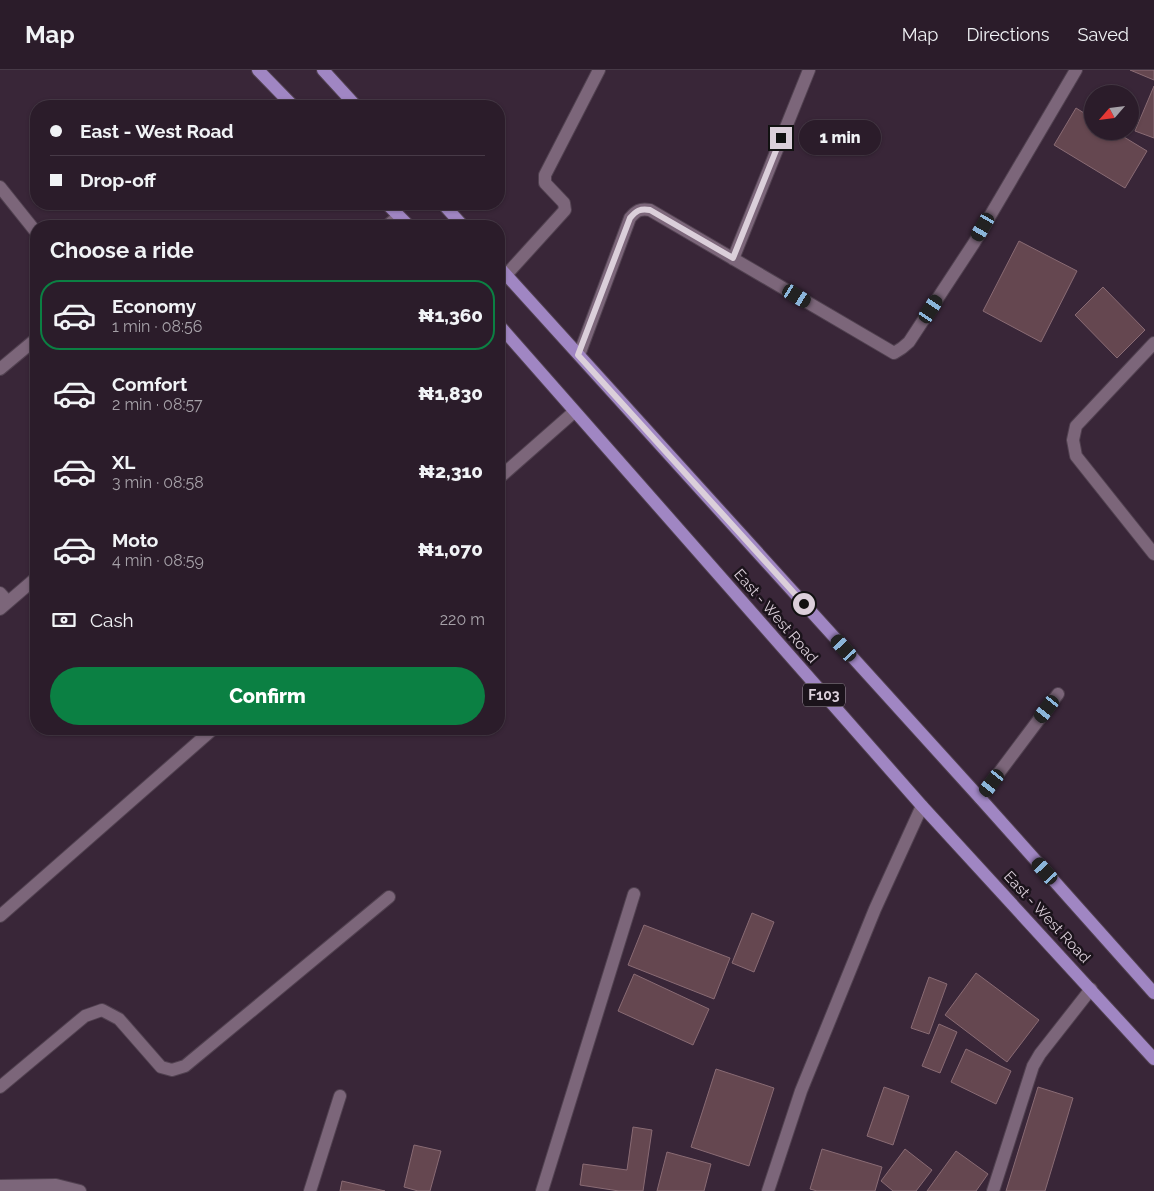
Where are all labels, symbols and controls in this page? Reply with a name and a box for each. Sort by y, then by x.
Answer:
text: Map [25,20,75,49]
text: Map [902,24,938,45]
text: Directions [966,24,1050,45]
text: Saved [1078,24,1129,45]
north arrow [1084,85,1139,140]
map controls [1084,85,1139,140]
text: East - West Road [80,120,234,142]
callout: 1 min [798,120,881,156]
route end [770,127,792,149]
text: 1 min [819,128,861,147]
text: Drop-off [80,169,156,191]
car [969,210,996,244]
text: Choose a ride [50,237,194,263]
car [780,282,813,310]
car [916,292,945,326]
icon: car [52,293,97,338]
text: Economy [112,295,196,317]
text: ₦1,360 [418,304,483,326]
text: 1 min · 08:56 [112,317,202,336]
icon: car [52,371,97,416]
text: Comfort [112,373,187,395]
text: ₦1,830 [418,382,483,404]
text: 2 min · 08:57 [112,395,203,414]
icon: car [52,449,97,494]
text: XL [112,451,135,473]
text: ₦2,310 [419,460,483,482]
text: 3 min · 08:58 [112,473,204,492]
icon: car [52,527,97,572]
text: Moto [112,529,158,551]
text: ₦1,070 [418,538,483,560]
text: 4 min · 08:59 [112,551,204,570]
street label: East - West Road [730,565,822,667]
route start [793,593,815,615]
icon: cash [50,606,78,634]
text: Cash [90,609,134,631]
text: 220 m [440,610,485,629]
car [828,632,859,664]
button: Confirm [50,667,485,725]
road number: F103 [803,684,845,706]
car [1031,693,1062,725]
car [976,767,1007,799]
car [1029,855,1060,887]
street label: East - West Road [1000,868,1094,966]

